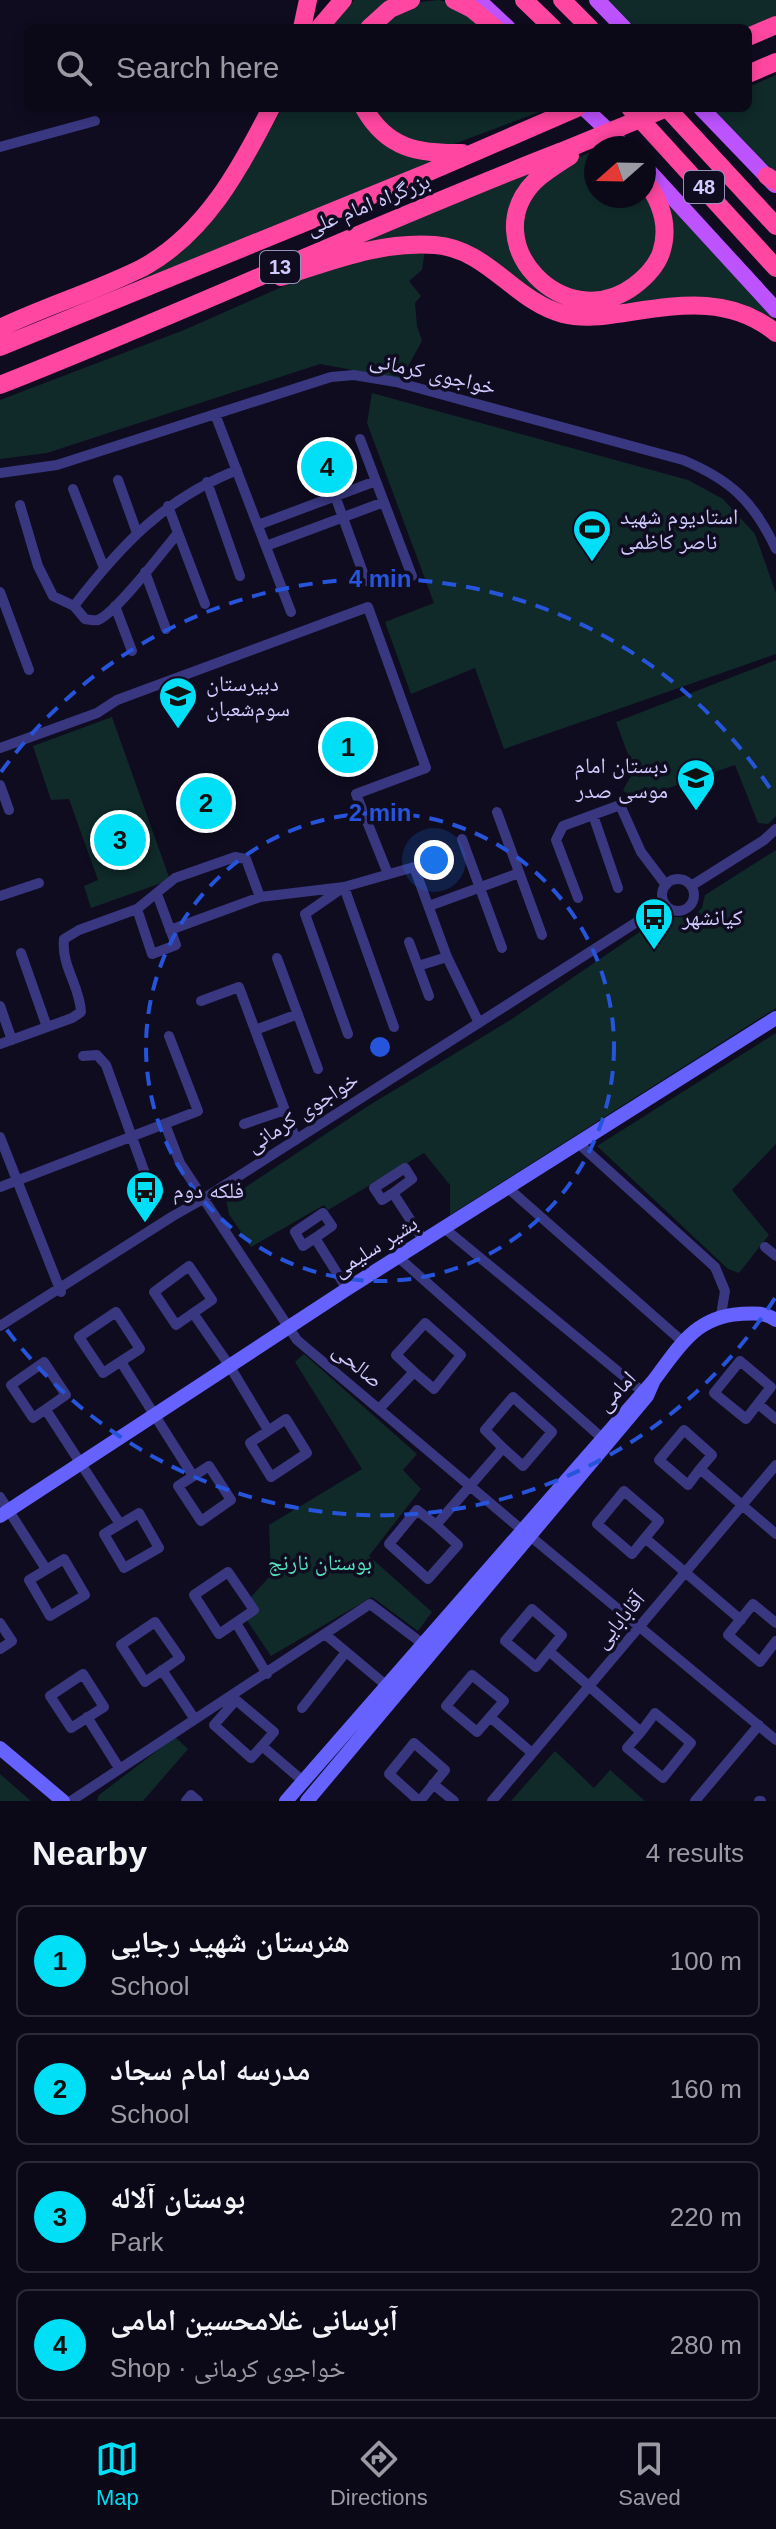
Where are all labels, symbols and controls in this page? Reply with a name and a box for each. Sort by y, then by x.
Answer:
search box [24,24,752,112]
icon: search [52,46,96,90]
text: Search here [116,51,279,84]
north arrow [584,136,656,208]
street label: بزرگراه امام علی [303,168,434,242]
road number: 48 [684,171,724,203]
road number: 13 [260,251,300,283]
street label: خواجوی کرمانی [367,346,498,401]
pin: 4 [301,437,353,497]
place label: استادیوم شهید ناصر کاظمی [620,504,738,555]
sports icon: استادیوم شهید ناصر کاظمی [571,508,613,563]
text: 4 min [349,565,411,592]
place label: دبیرستان سوم‌شعبان [206,671,290,723]
school or university icon: دبیرستان سوم‌شعبان [157,675,199,730]
pin: 1 [322,717,374,777]
place label: دبستان امام موسی صدر [574,753,668,804]
school or university icon: دبستان امام موسی صدر [675,757,717,812]
pin: 2 [180,773,232,833]
text: 2 min [349,799,411,826]
pin: 3 [94,810,146,870]
your location [414,840,454,880]
bus stop icon: کیانشهر [633,896,675,951]
place label: کیانشهر [681,905,743,930]
centre of rings [366,1033,394,1061]
street label: خواجوی کرمانی [241,1067,363,1158]
bus stop icon: فلکه دوم [124,1169,166,1224]
place label: فلکه دوم [173,1178,244,1205]
street label: بشیر سلیمی [328,1210,423,1283]
street label: صالحی [327,1337,388,1394]
street label: امامی [591,1366,642,1417]
park label: بوستان نارنج [268,1550,372,1576]
street label: آقابابایی [588,1586,651,1654]
text: Nearby [32,1834,147,1872]
text: 4 results [646,1838,744,1868]
text: هنرستان شهید رجایی [110,1925,350,1958]
text: 1 [53,1946,67,1976]
text: 100 m [670,1946,742,1976]
text: School [110,1971,190,2001]
text: مدرسه امام سجاد [110,2053,311,2086]
text: 2 [53,2074,67,2104]
text: 160 m [670,2074,742,2104]
text: School [110,2099,190,2129]
text: بوستان آلاله [110,2181,245,2214]
text: 3 [53,2202,67,2232]
text: 220 m [670,2202,742,2232]
text: Park [110,2227,163,2257]
text: آبرسانی غلامحسین امامی [110,2303,398,2336]
text: 4 [53,2330,67,2360]
text: 280 m [670,2330,742,2360]
text: Shop · خواجوی کرمانی [110,2353,345,2383]
tab: Map [95,2437,139,2511]
tab: Directions [330,2437,428,2511]
tab: Saved [618,2437,681,2511]

